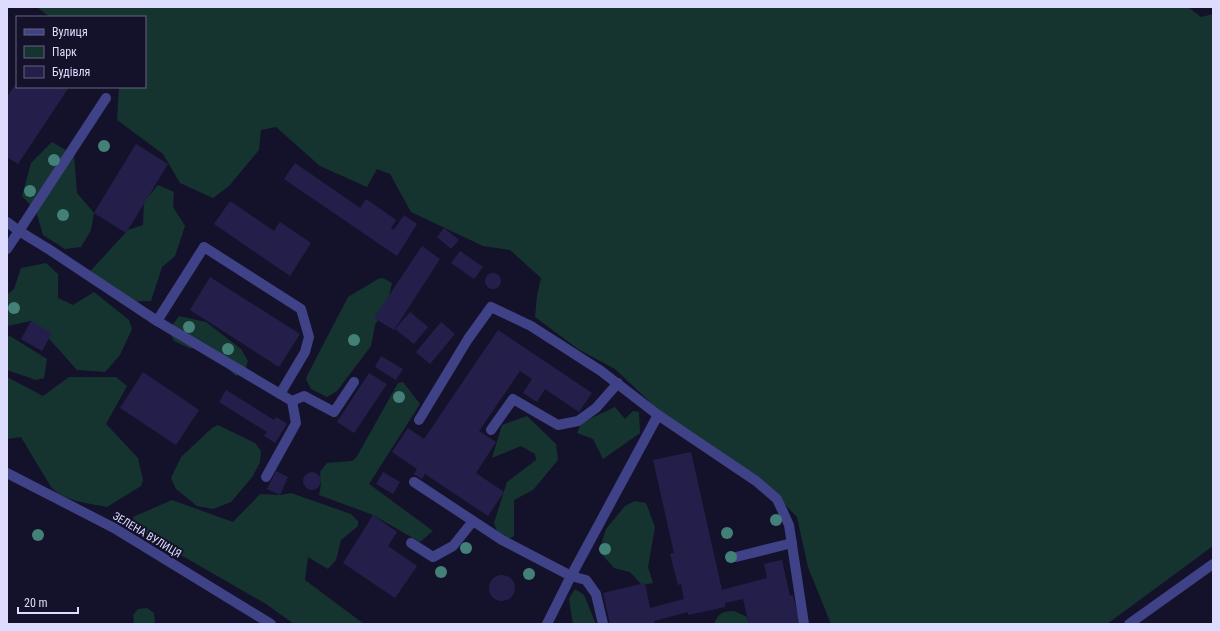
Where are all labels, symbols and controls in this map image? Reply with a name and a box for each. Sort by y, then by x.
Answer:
legend [16,16,146,88]
text: Вулиця [52,25,88,39]
text: Парк [52,45,77,59]
text: Будівля [52,65,90,79]
street label: ЗЕЛЕНА ВУЛИЦЯ [110,509,184,561]
scale bar [18,589,78,615]
text: 20 m [24,596,48,610]

